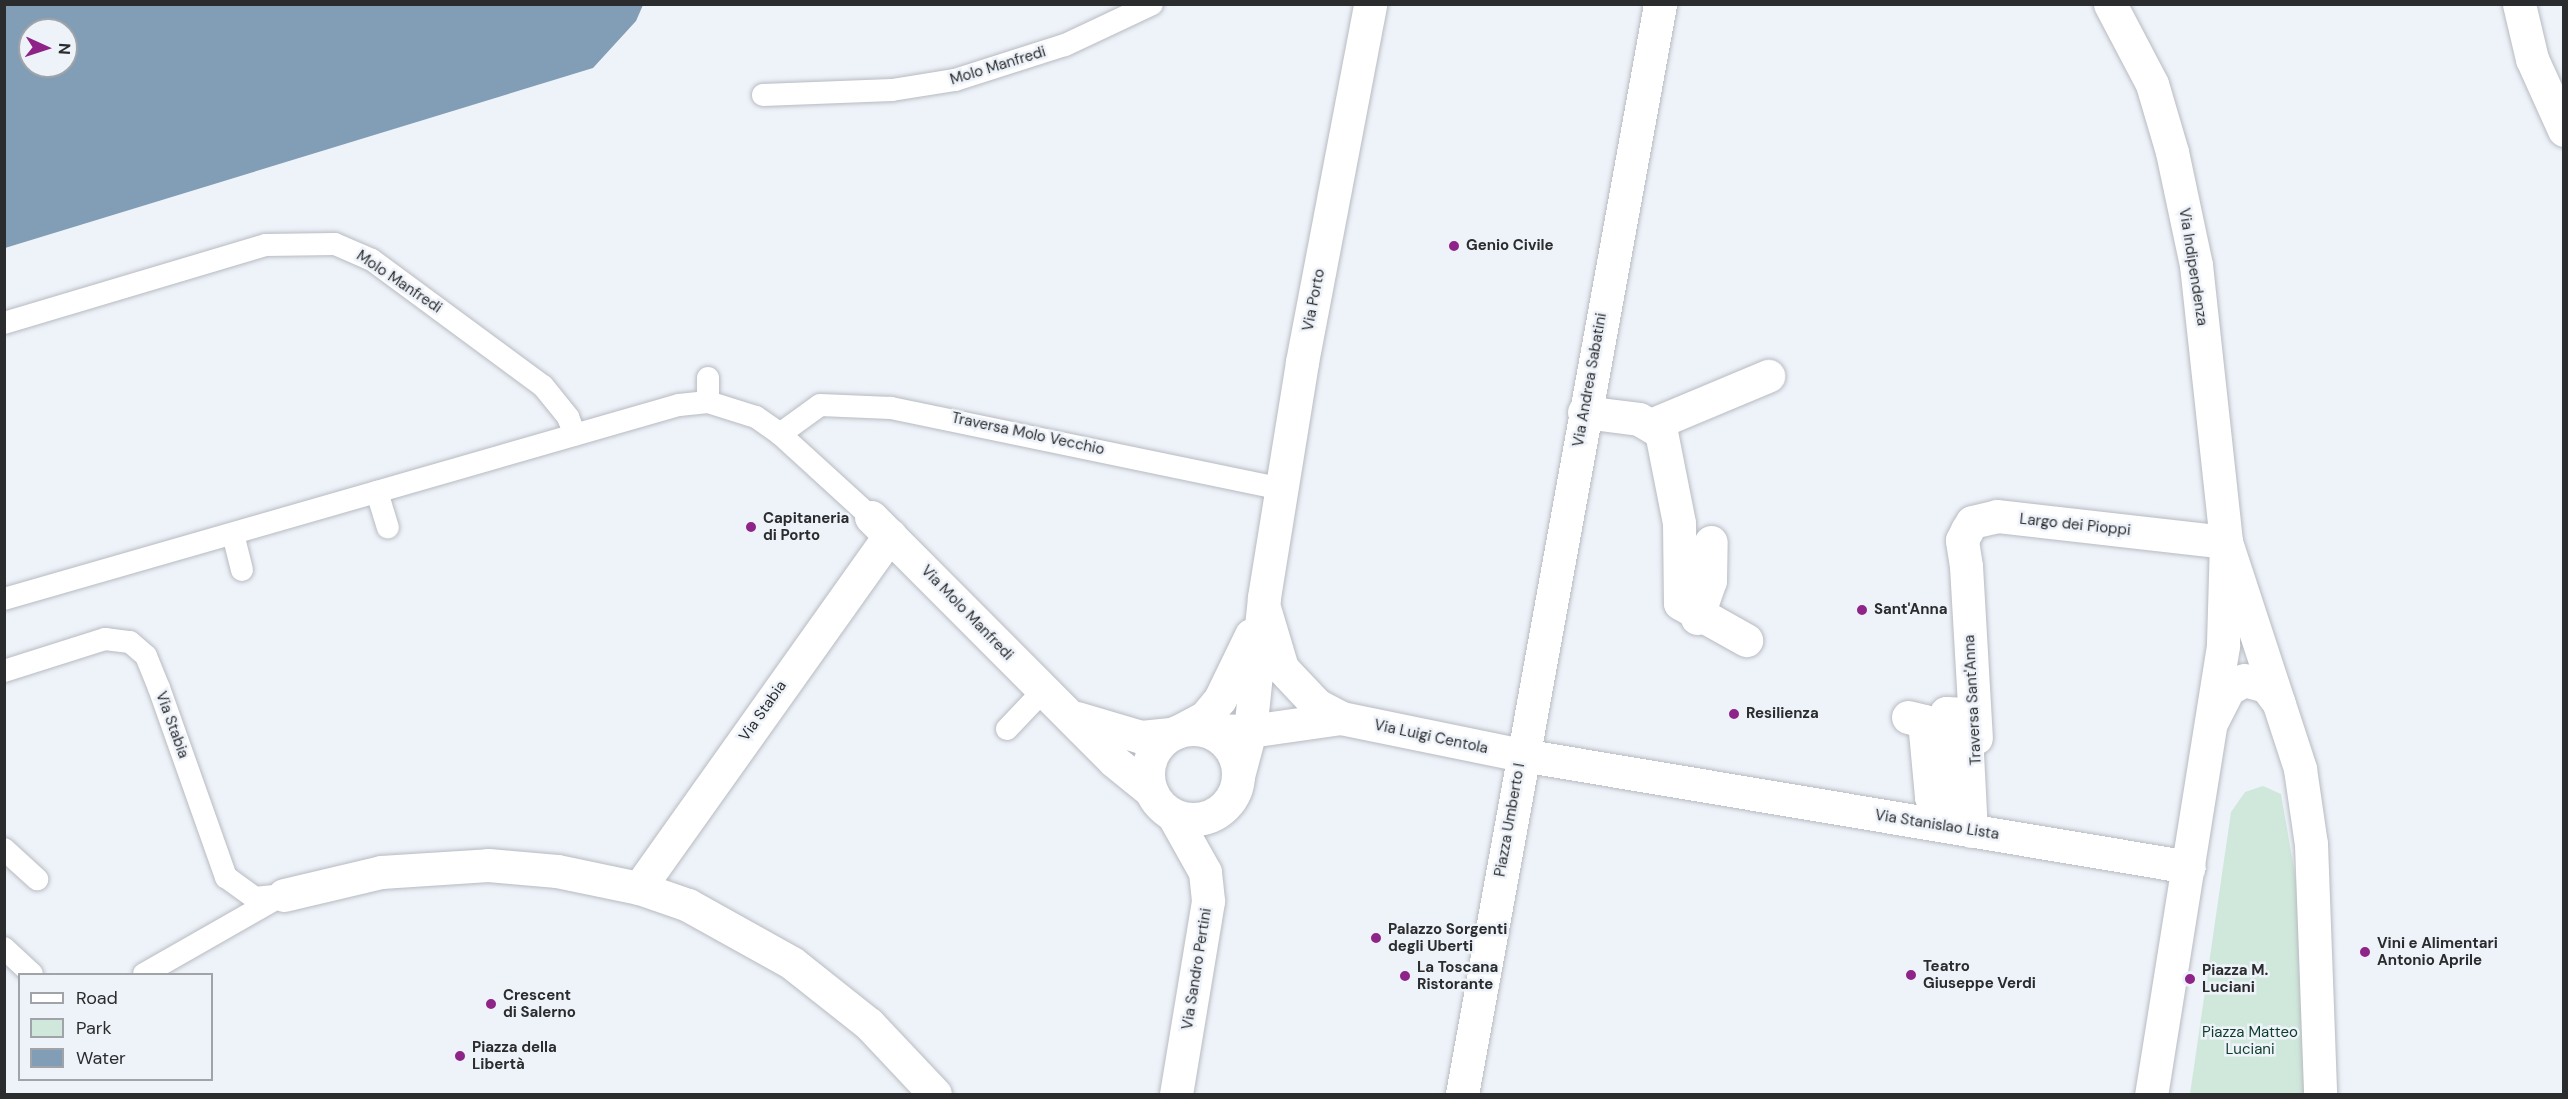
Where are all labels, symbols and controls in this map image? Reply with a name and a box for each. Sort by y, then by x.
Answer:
north arrow [18,18,78,78]
text: N [54,42,75,55]
street label: Molo Manfredi [948,43,1048,89]
street label: Via Indipendenza [2175,207,2211,327]
place label: Genio Civile [1466,237,1554,255]
marker: Genio Civile [1447,239,1461,253]
street label: Molo Manfredi [353,247,445,317]
street label: Via Porto [1299,267,1329,333]
street label: Via Andrea Sabatini [1569,312,1611,448]
street label: Traversa Molo Vecchio [950,409,1106,459]
place label: Capitaneria di Porto [763,509,849,544]
street label: Largo dei Pioppi [2019,510,2131,540]
marker: Capitaneria di Porto [744,520,758,534]
street label: Via Molo Manfredi [917,562,1017,664]
place label: Sant'Anna [1874,601,1947,619]
marker: Sant'Anna [1855,603,1869,617]
street label: Traversa Sant'Anna [1961,634,1985,766]
street label: Via Stabia [736,677,790,745]
street label: Via Stabia [152,689,192,761]
place label: Resilienza [1746,705,1819,723]
marker: Resilienza [1727,707,1741,721]
street label: Via Luigi Centola [1372,716,1490,758]
street label: Piazza Umberto I [1491,762,1529,878]
street label: Via Stanislao Lista [1874,806,2000,844]
street label: Via Sandro Pertini [1179,907,1215,1031]
place label: Palazzo Sorgenti degli Uberti [1388,920,1507,955]
marker: Palazzo Sorgenti degli Uberti [1369,931,1383,945]
place label: Vini e Alimentari Antonio Aprile [2377,934,2498,969]
marker: Vini e Alimentari Antonio Aprile [2358,945,2372,959]
place label: Teatro Giuseppe Verdi [1923,957,2036,992]
place label: La Toscana Ristorante [1417,958,1498,993]
place label: Piazza M. Luciani [2202,961,2268,996]
marker: Teatro Giuseppe Verdi [1904,968,1918,982]
marker: La Toscana Ristorante [1398,969,1412,983]
marker: Piazza M. Luciani [2183,972,2197,986]
legend [18,973,213,1081]
text: Road [76,986,118,1010]
place label: Crescent di Salerno [503,986,576,1021]
marker: Crescent di Salerno [484,997,498,1011]
text: Park [76,1016,112,1040]
park label: Piazza Matteo Luciani [2202,1023,2298,1058]
place label: Piazza della Libertà [472,1038,557,1073]
text: Water [76,1046,126,1070]
marker: Piazza della Libertà [453,1049,467,1063]

